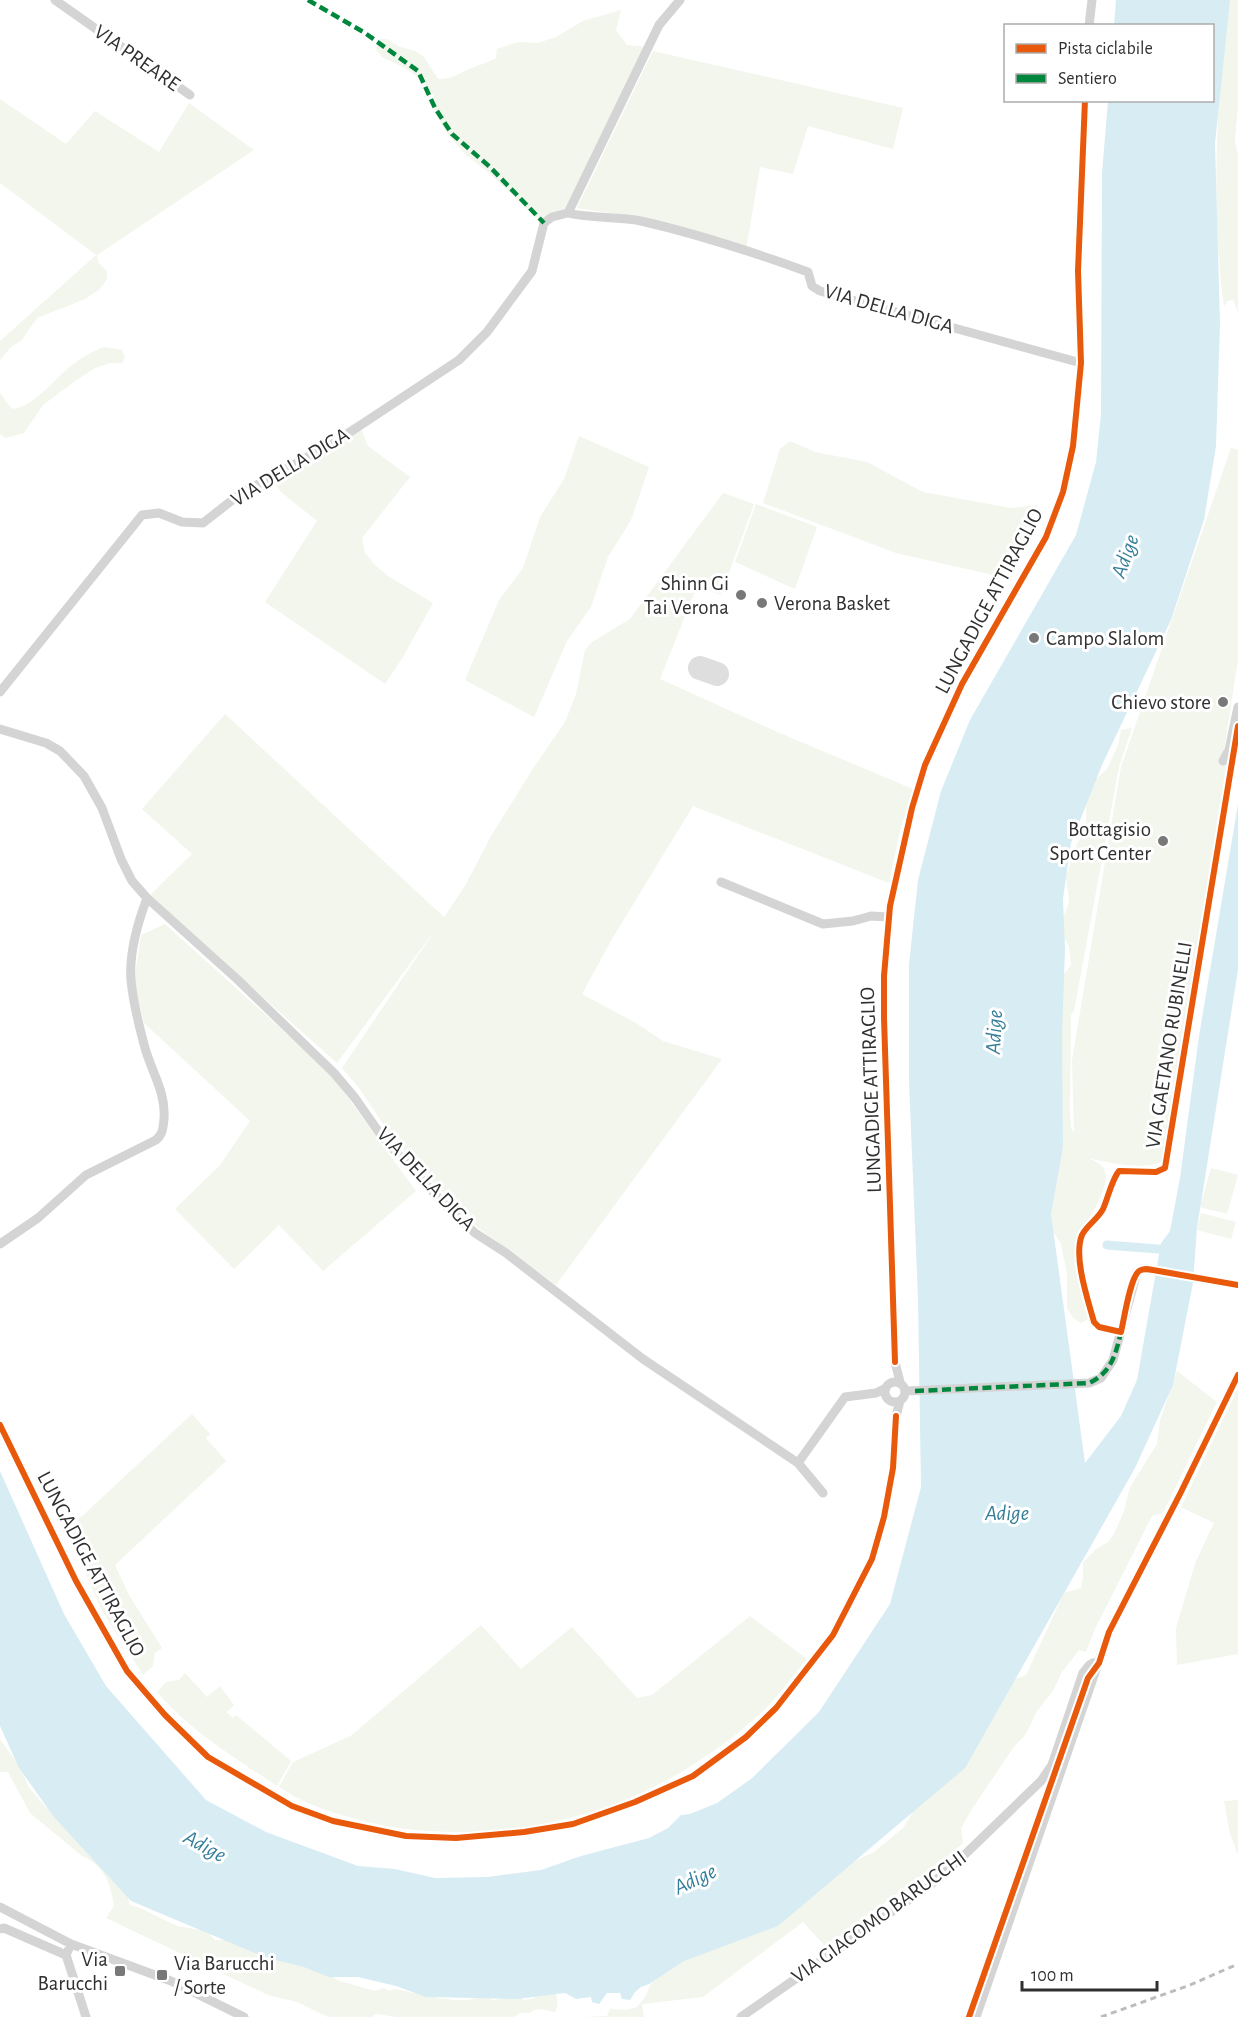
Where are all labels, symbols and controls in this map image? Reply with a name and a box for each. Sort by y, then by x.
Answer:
street label: VIA PREARE [90,21,184,95]
legend [1004,24,1214,102]
text: Pista ciclabile [1058,40,1153,58]
text: Sentiero [1058,70,1117,88]
street label: VIA DELLA DIGA [822,281,956,337]
street label: VIA DELLA DIGA [227,424,353,510]
street label: LUNGADIGE ATTIRAGLIO [931,505,1047,697]
water label: Adige [1107,531,1143,581]
place label: Shinn Gi Tai Verona [644,573,729,618]
marker: Shinn Gi Tai Verona [734,588,748,602]
place label: Verona Basket [774,593,890,614]
marker: Verona Basket [755,596,769,610]
place label: Campo Slalom [1046,628,1164,649]
marker: Campo Slalom [1027,631,1041,645]
place label: Chievo store [1111,692,1211,713]
marker: Chievo store [1216,695,1230,709]
place label: Bottagisio Sport Center [1049,819,1151,864]
marker: Bottagisio Sport Center [1156,834,1170,848]
street label: VIA GAETANO RUBINELLI [1142,940,1196,1150]
street label: LUNGADIGE ATTIRAGLIO [857,987,885,1193]
water label: Adige [982,1009,1006,1056]
street label: VIA DELLA DIGA [373,1123,479,1235]
street label: LUNGADIGE ATTIRAGLIO [33,1468,149,1660]
water label: Adige [984,1502,1029,1524]
water label: Adige [179,1825,230,1866]
street label: VIA GIACOMO BARUCCHI [788,1847,970,1987]
water label: Adige [669,1860,720,1899]
place label: Via Barucchi [38,1949,108,1994]
place label: Via Barucchi / Sorte [174,1953,275,1998]
scale bar [1022,1954,1157,1992]
marker: Via Barucchi [113,1964,127,1978]
text: 100 m [1031,1967,1074,1985]
marker: Via Barucchi / Sorte [155,1968,169,1982]

